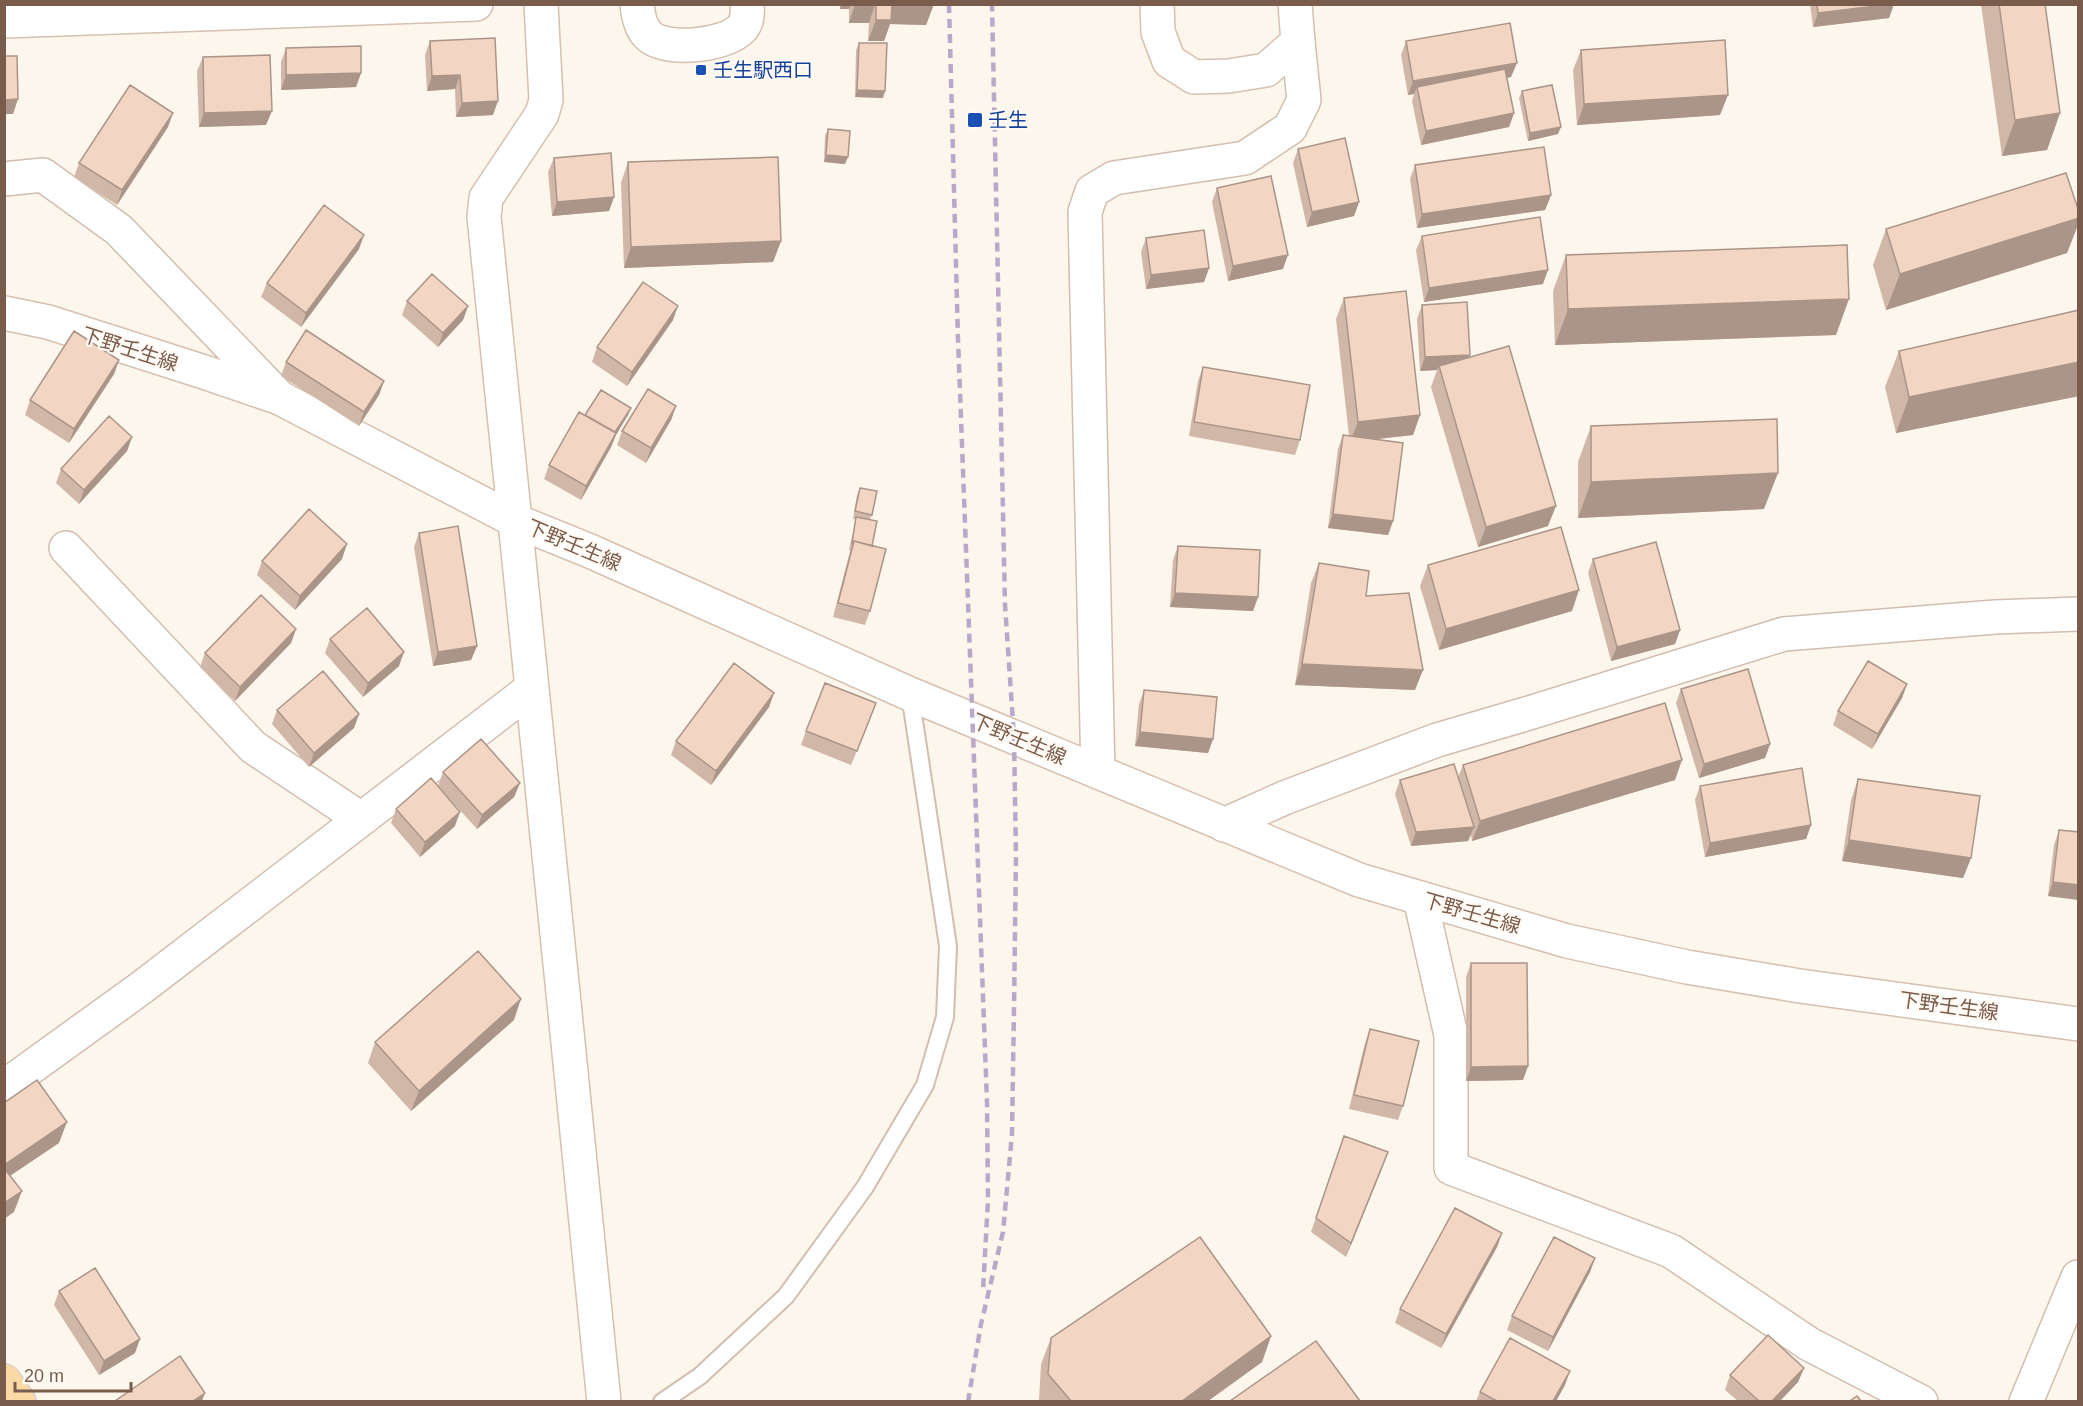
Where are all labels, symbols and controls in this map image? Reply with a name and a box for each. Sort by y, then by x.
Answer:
place label: 壬生駅西口 [713,59,813,81]
marker: 壬生駅西口 [694,63,708,77]
place label: 壬生 [988,109,1028,131]
marker: 壬生 [966,111,984,129]
street label: 下野壬生線 [79,323,181,375]
street label: 下野壬生線 [524,515,624,575]
street label: 下野壬生線 [969,709,1069,769]
street label: 下野壬生線 [1421,889,1523,937]
street label: 下野壬生線 [1898,988,2000,1024]
scale bar [15,1355,130,1393]
text: 20 m [24,1366,64,1386]

